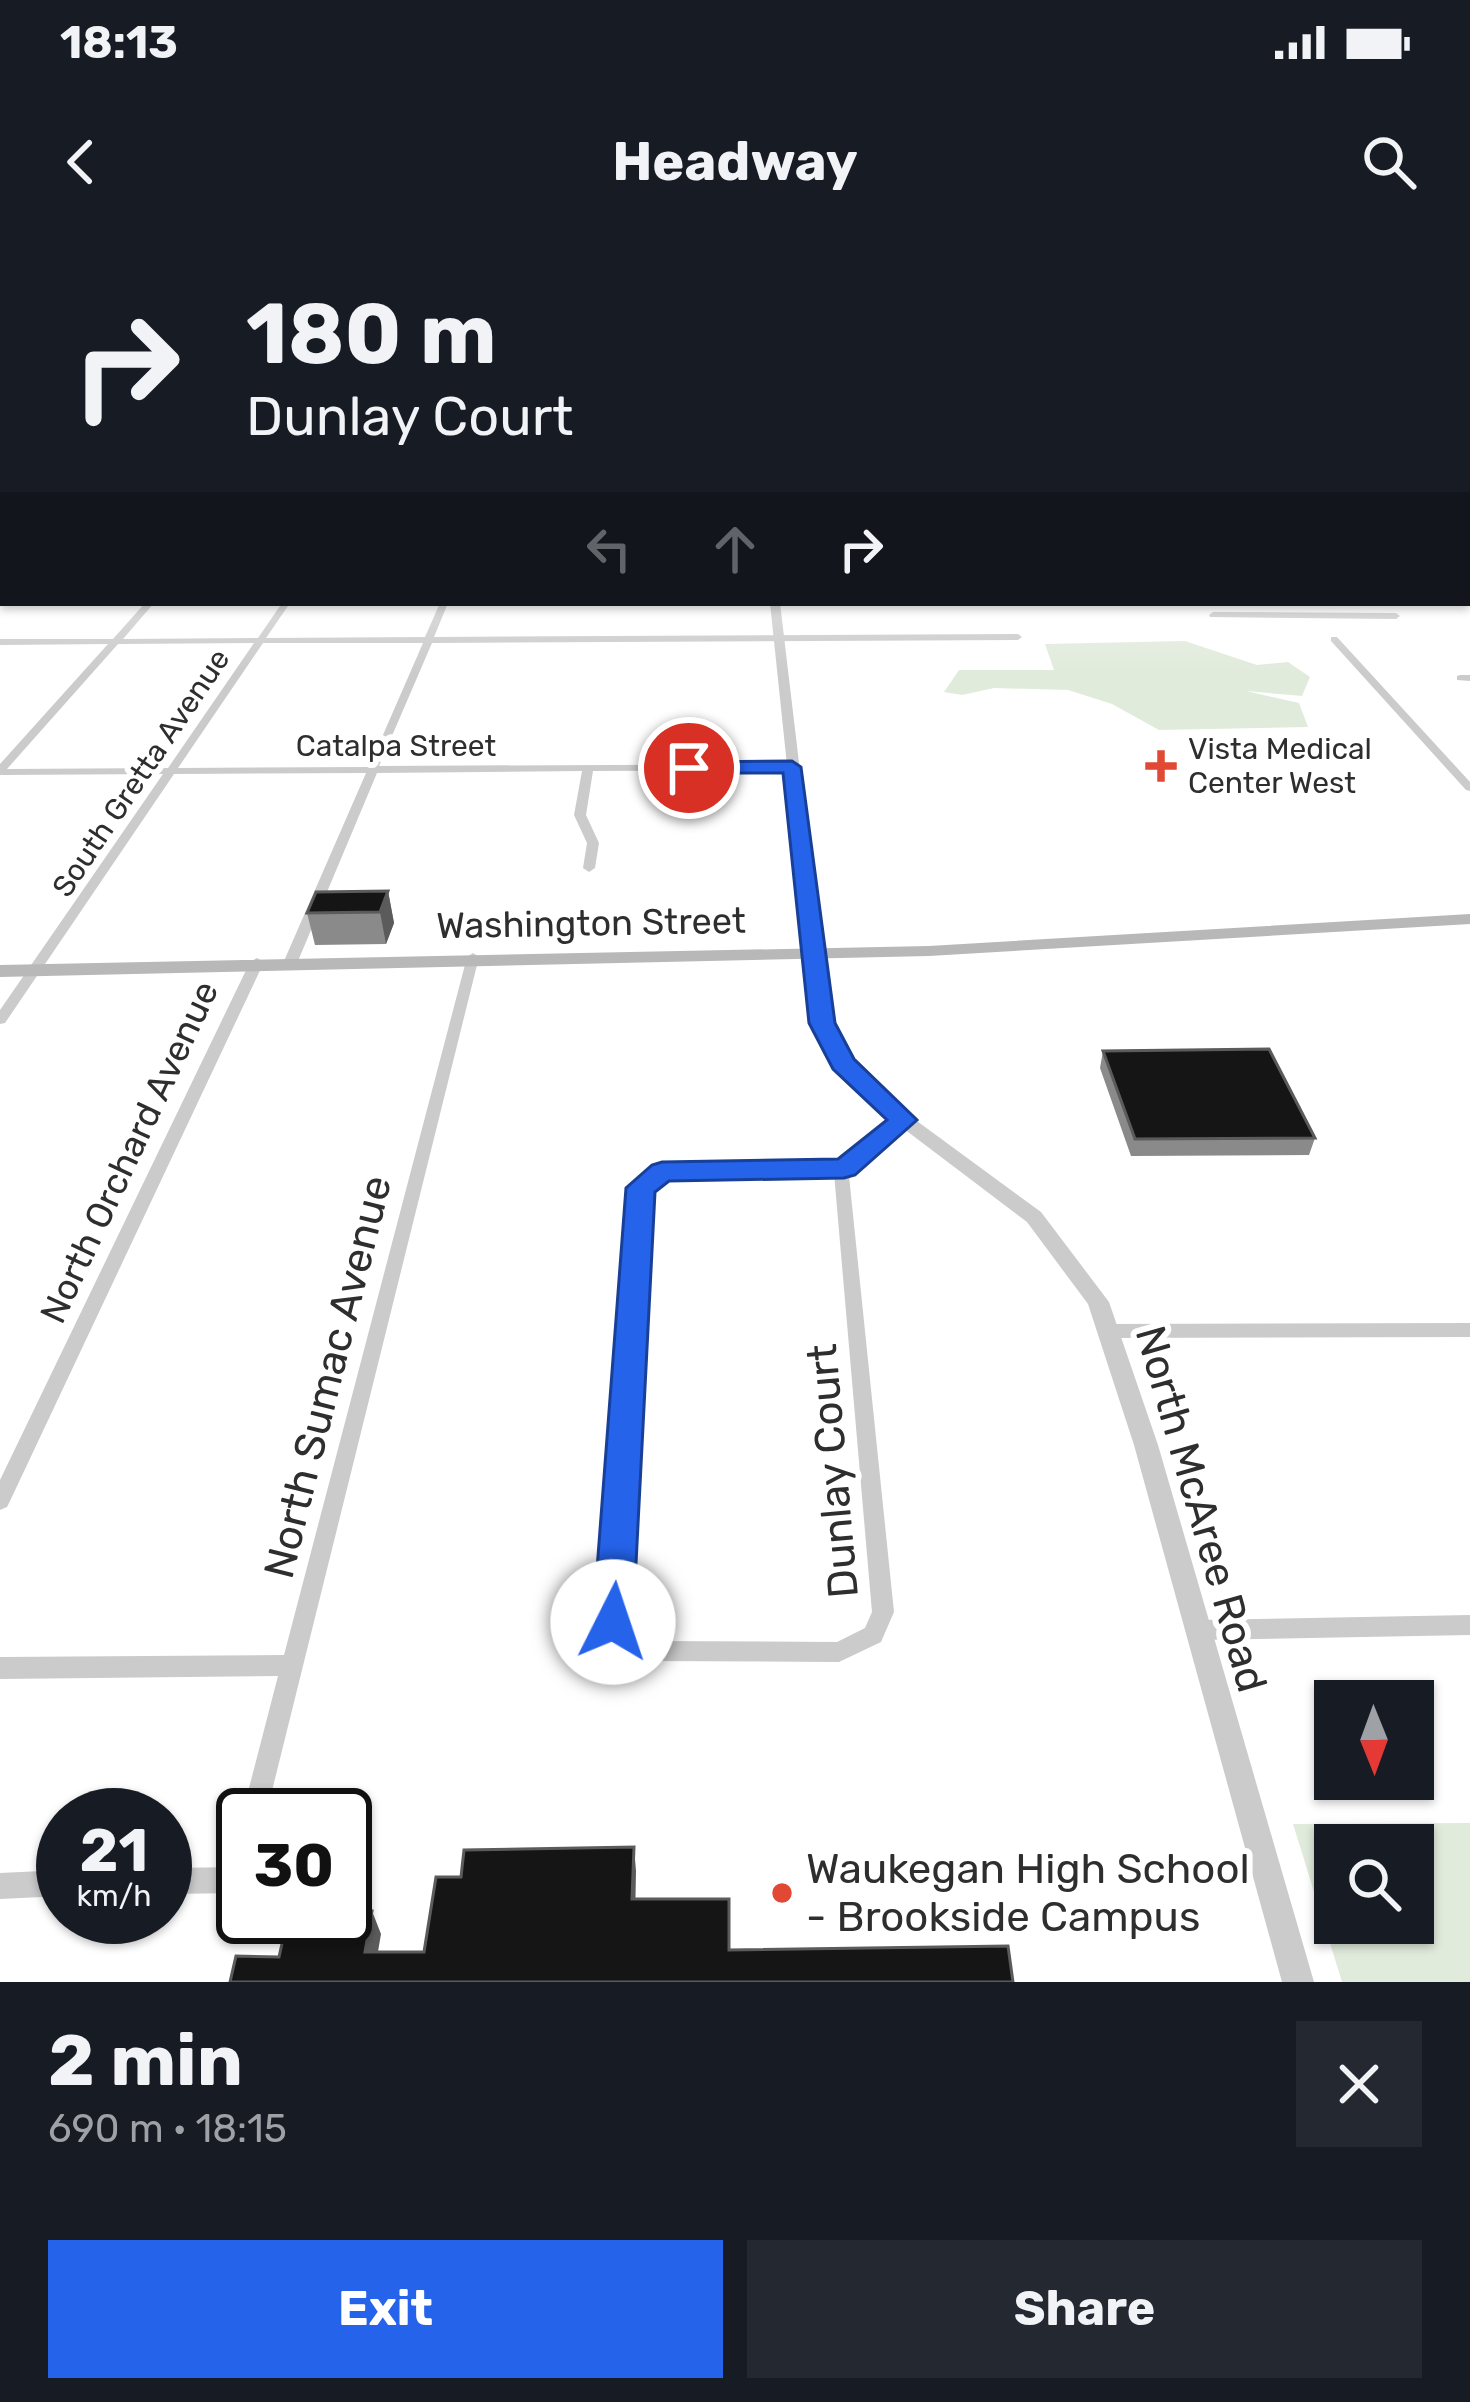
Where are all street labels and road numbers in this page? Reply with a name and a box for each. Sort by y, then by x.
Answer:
street label: South Gretta Avenue [45,642,237,904]
street label: Catalpa Street [296,728,497,764]
street label: Washington Street [436,899,746,947]
street label: North Orchard Avenue [31,974,227,1330]
street label: North Sumac Avenue [254,1171,402,1583]
street label: North McAree Road [1125,1320,1277,1698]
street label: Dunlay Court [797,1342,869,1600]

